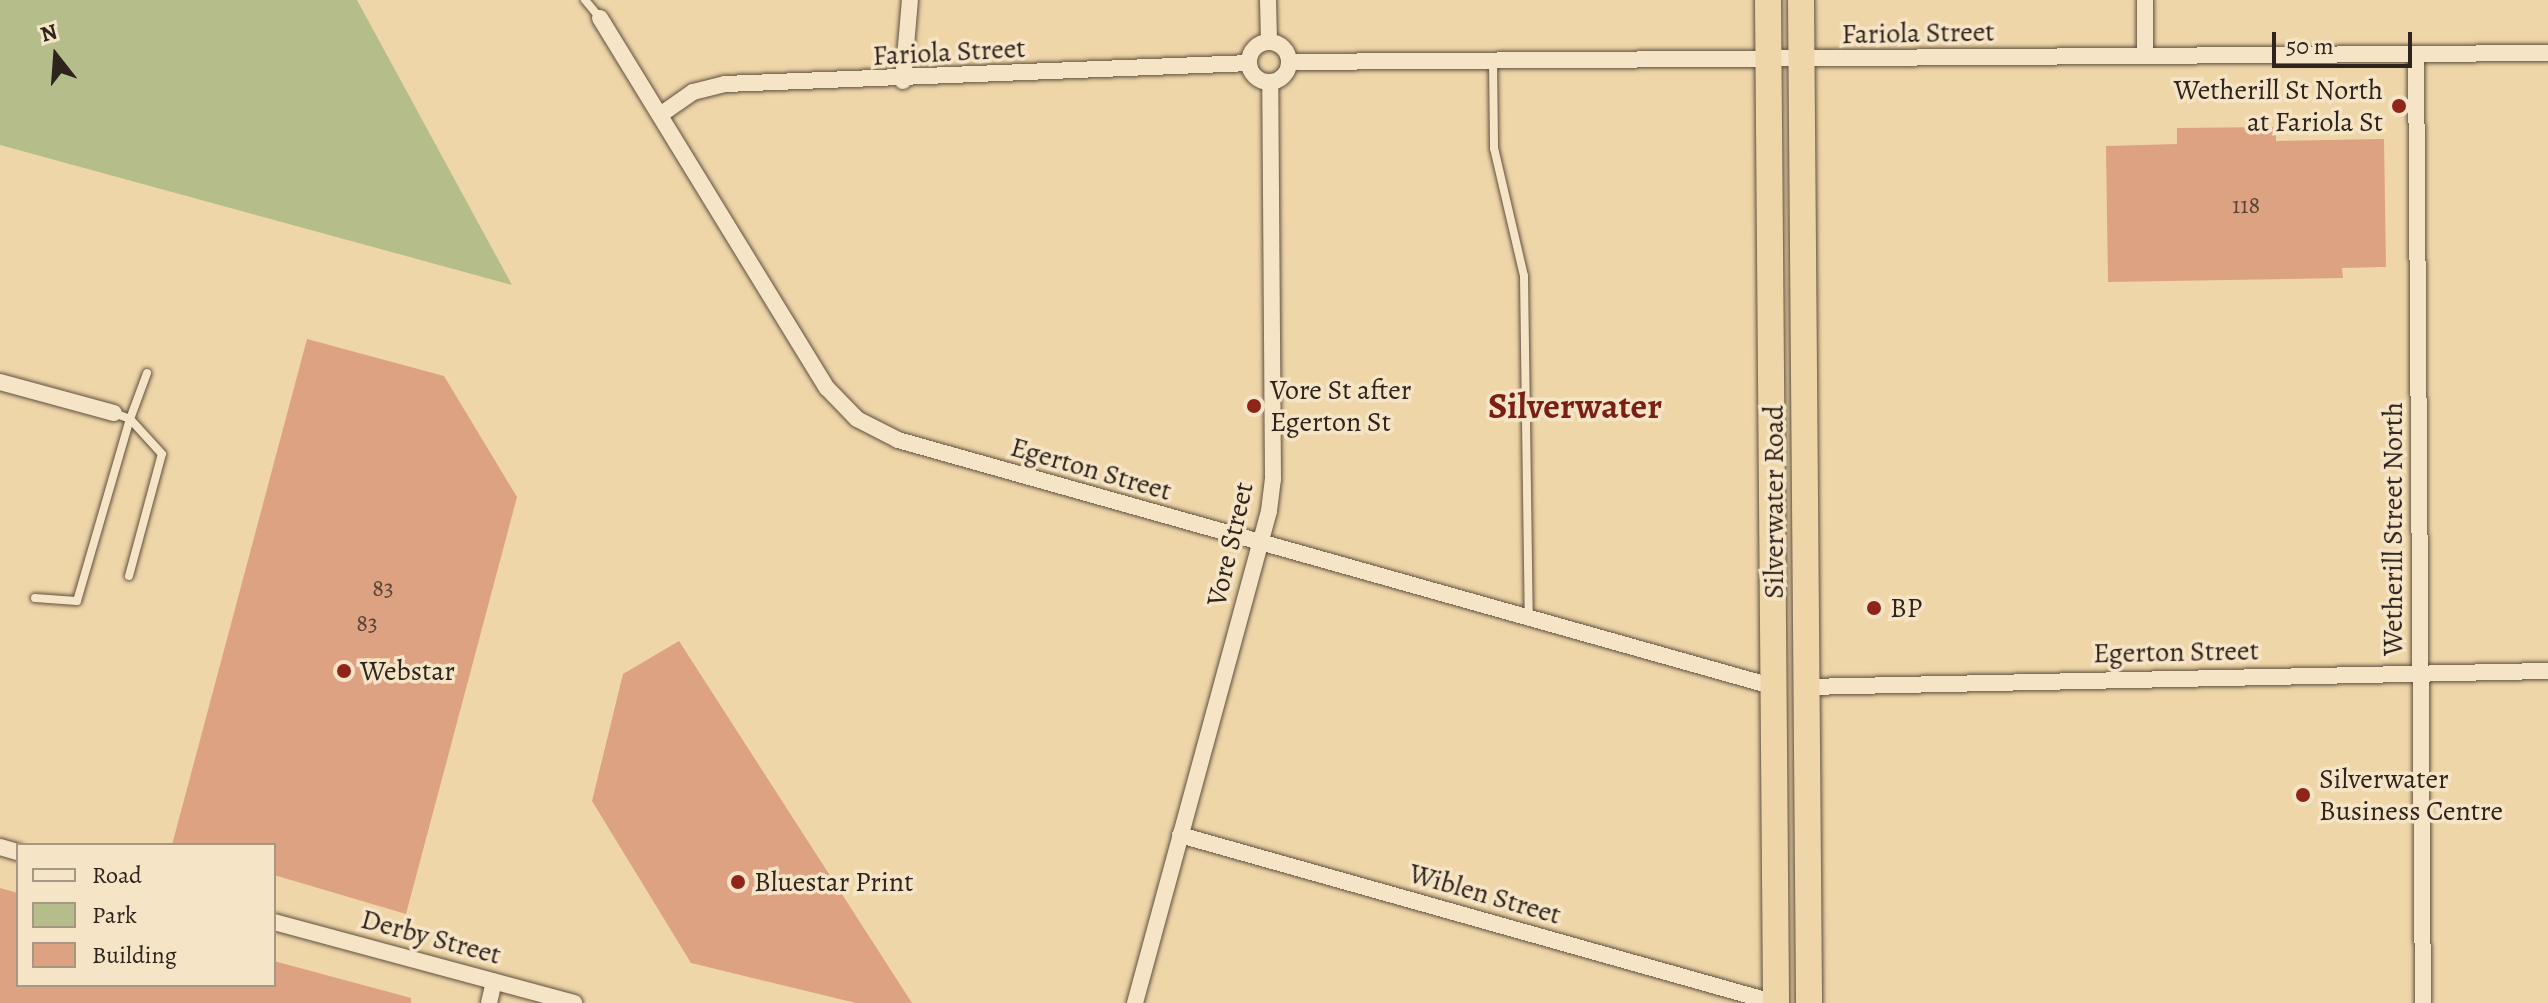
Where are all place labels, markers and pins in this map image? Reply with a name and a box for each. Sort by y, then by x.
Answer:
place label: Wetherill St North at Fariola St [2174,73,2383,139]
marker: Wetherill St North at Fariola St [2390,97,2408,115]
place label: Vore St after Egerton St [1270,373,1412,439]
marker: Vore St after Egerton St [1245,397,1263,415]
place label: BP [1890,591,1922,625]
marker: BP [1865,599,1883,617]
place label: Webstar [360,654,455,688]
marker: Webstar [335,662,353,680]
place label: Silverwater Business Centre [2319,762,2503,828]
marker: Silverwater Business Centre [2294,786,2312,804]
place label: Bluestar Print [754,865,913,899]
marker: Bluestar Print [729,873,747,891]

